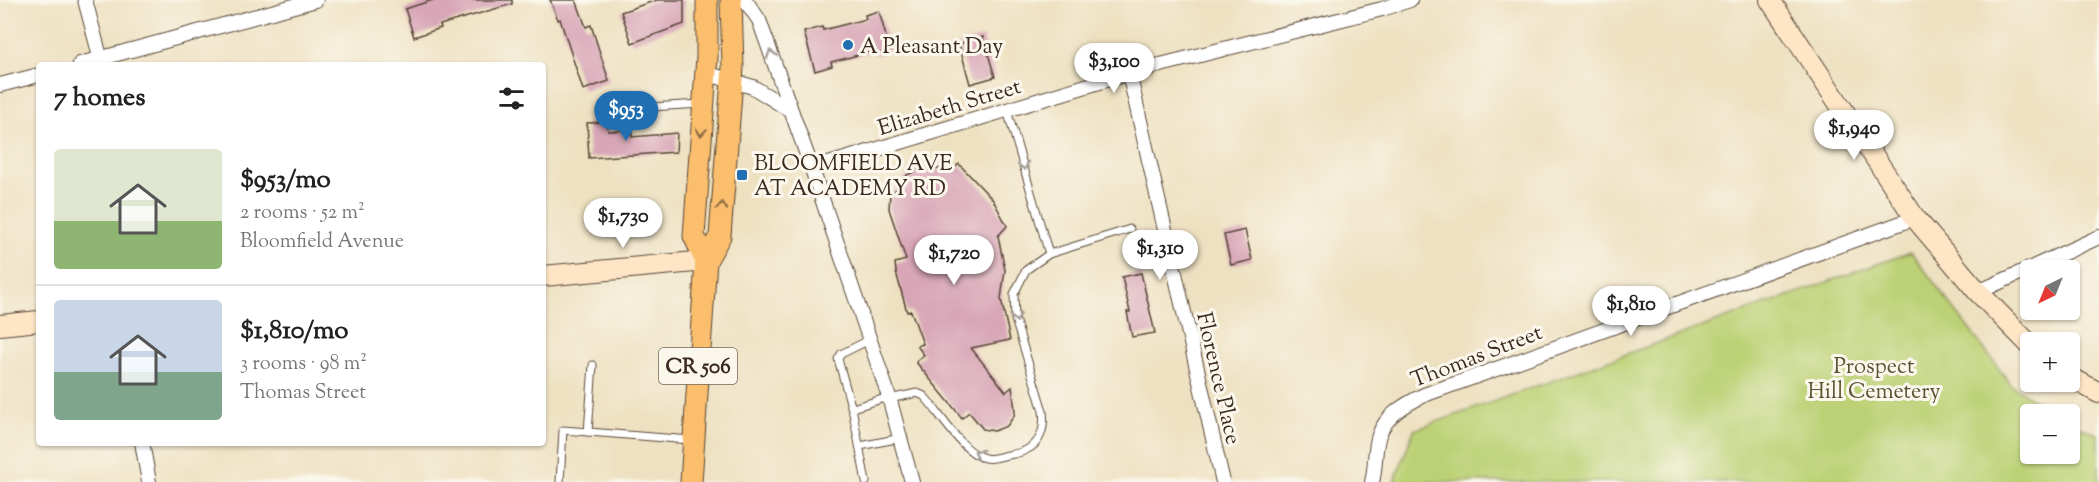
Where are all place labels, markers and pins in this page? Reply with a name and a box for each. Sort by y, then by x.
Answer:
place label: A Pleasant Day [860,32,1003,64]
marker: A Pleasant Day [841,38,855,52]
pin: $3,100 [1065,43,1163,94]
pin: $953 [590,91,662,142]
pin: $1,940 [1805,110,1903,161]
place label: BLOOMFIELD AVE AT ACADEMY RD [754,149,952,206]
marker: BLOOMFIELD AVE AT ACADEMY RD [735,168,749,182]
pin: $1,730 [574,198,672,249]
pin: $1,310 [1111,230,1209,281]
pin: $1,720 [905,235,1003,286]
pin: $1,810 [1582,286,1680,337]

